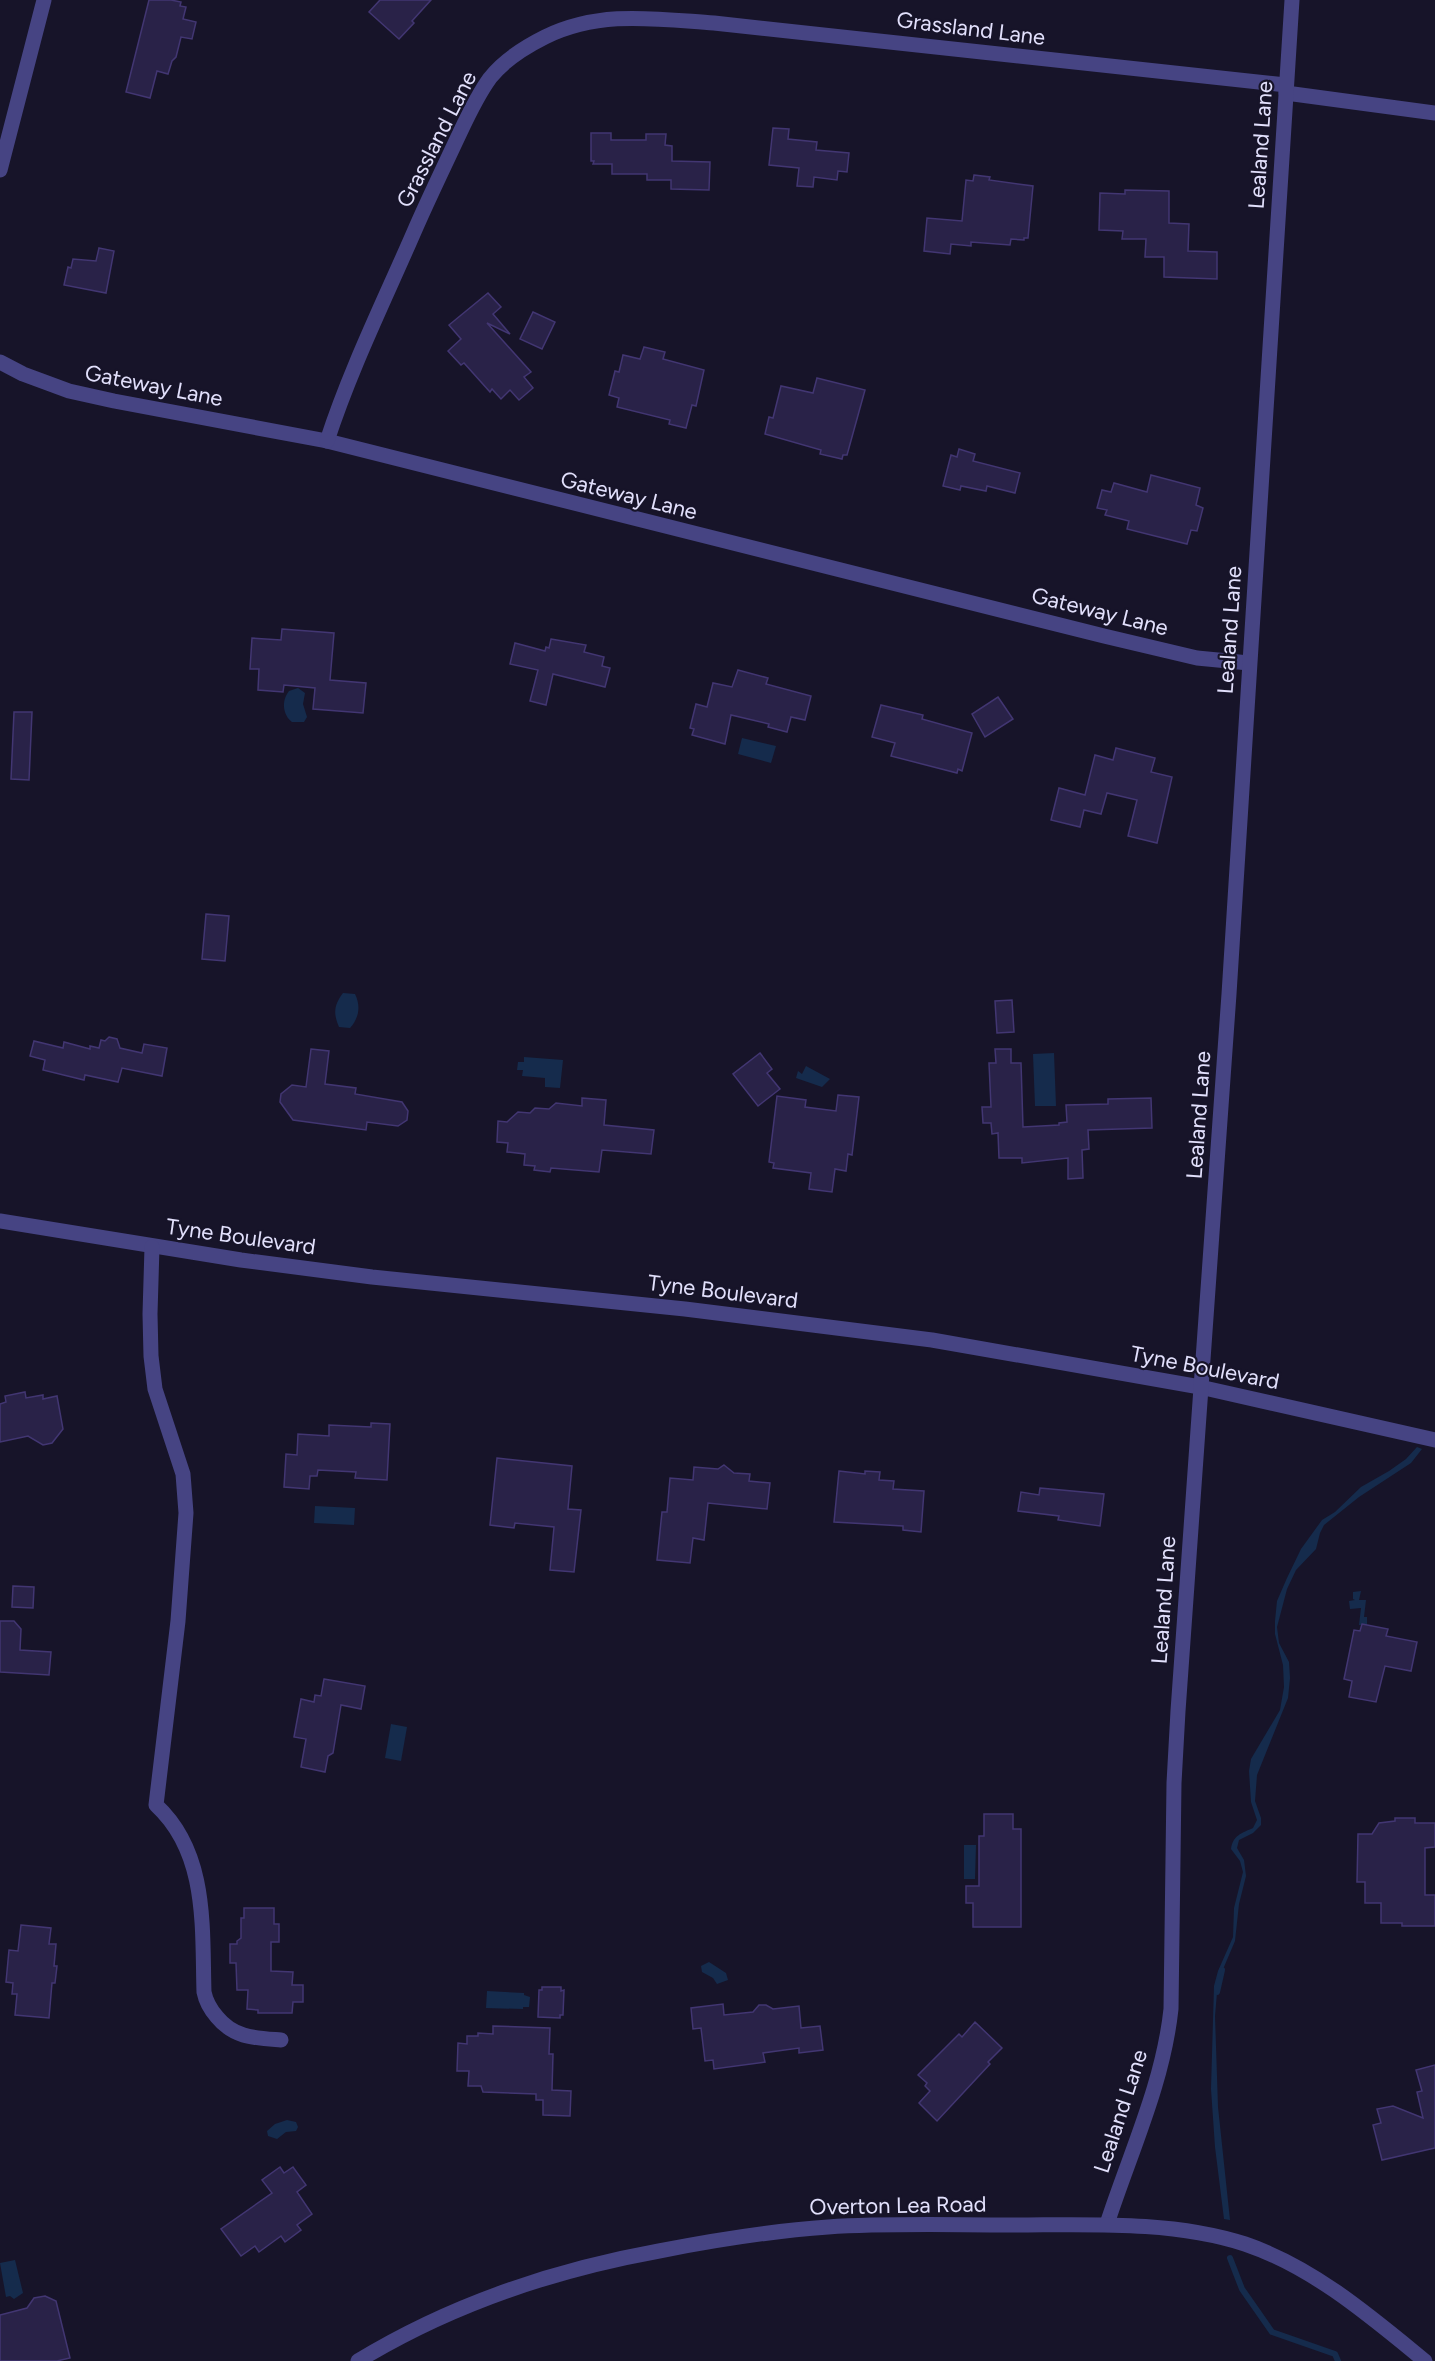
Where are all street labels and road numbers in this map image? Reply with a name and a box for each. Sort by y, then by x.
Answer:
street label: Grassland Lane [895,6,1047,51]
street label: Grassland Lane [390,67,482,212]
street label: Lealand Lane [1243,80,1278,210]
street label: Gateway Lane [83,359,225,412]
street label: Gateway Lane [558,465,700,526]
street label: Lealand Lane [1212,565,1247,695]
street label: Gateway Lane [1029,581,1171,642]
street label: Lealand Lane [1181,1050,1216,1180]
street label: Tyne Boulevard [164,1213,318,1260]
street label: Tyne Boulevard [646,1269,799,1314]
street label: Tyne Boulevard [1128,1340,1282,1395]
street label: Lealand Lane [1146,1535,1181,1665]
street label: Lealand Lane [1088,2046,1153,2176]
street label: Overton Lea Road [809,2190,987,2221]

